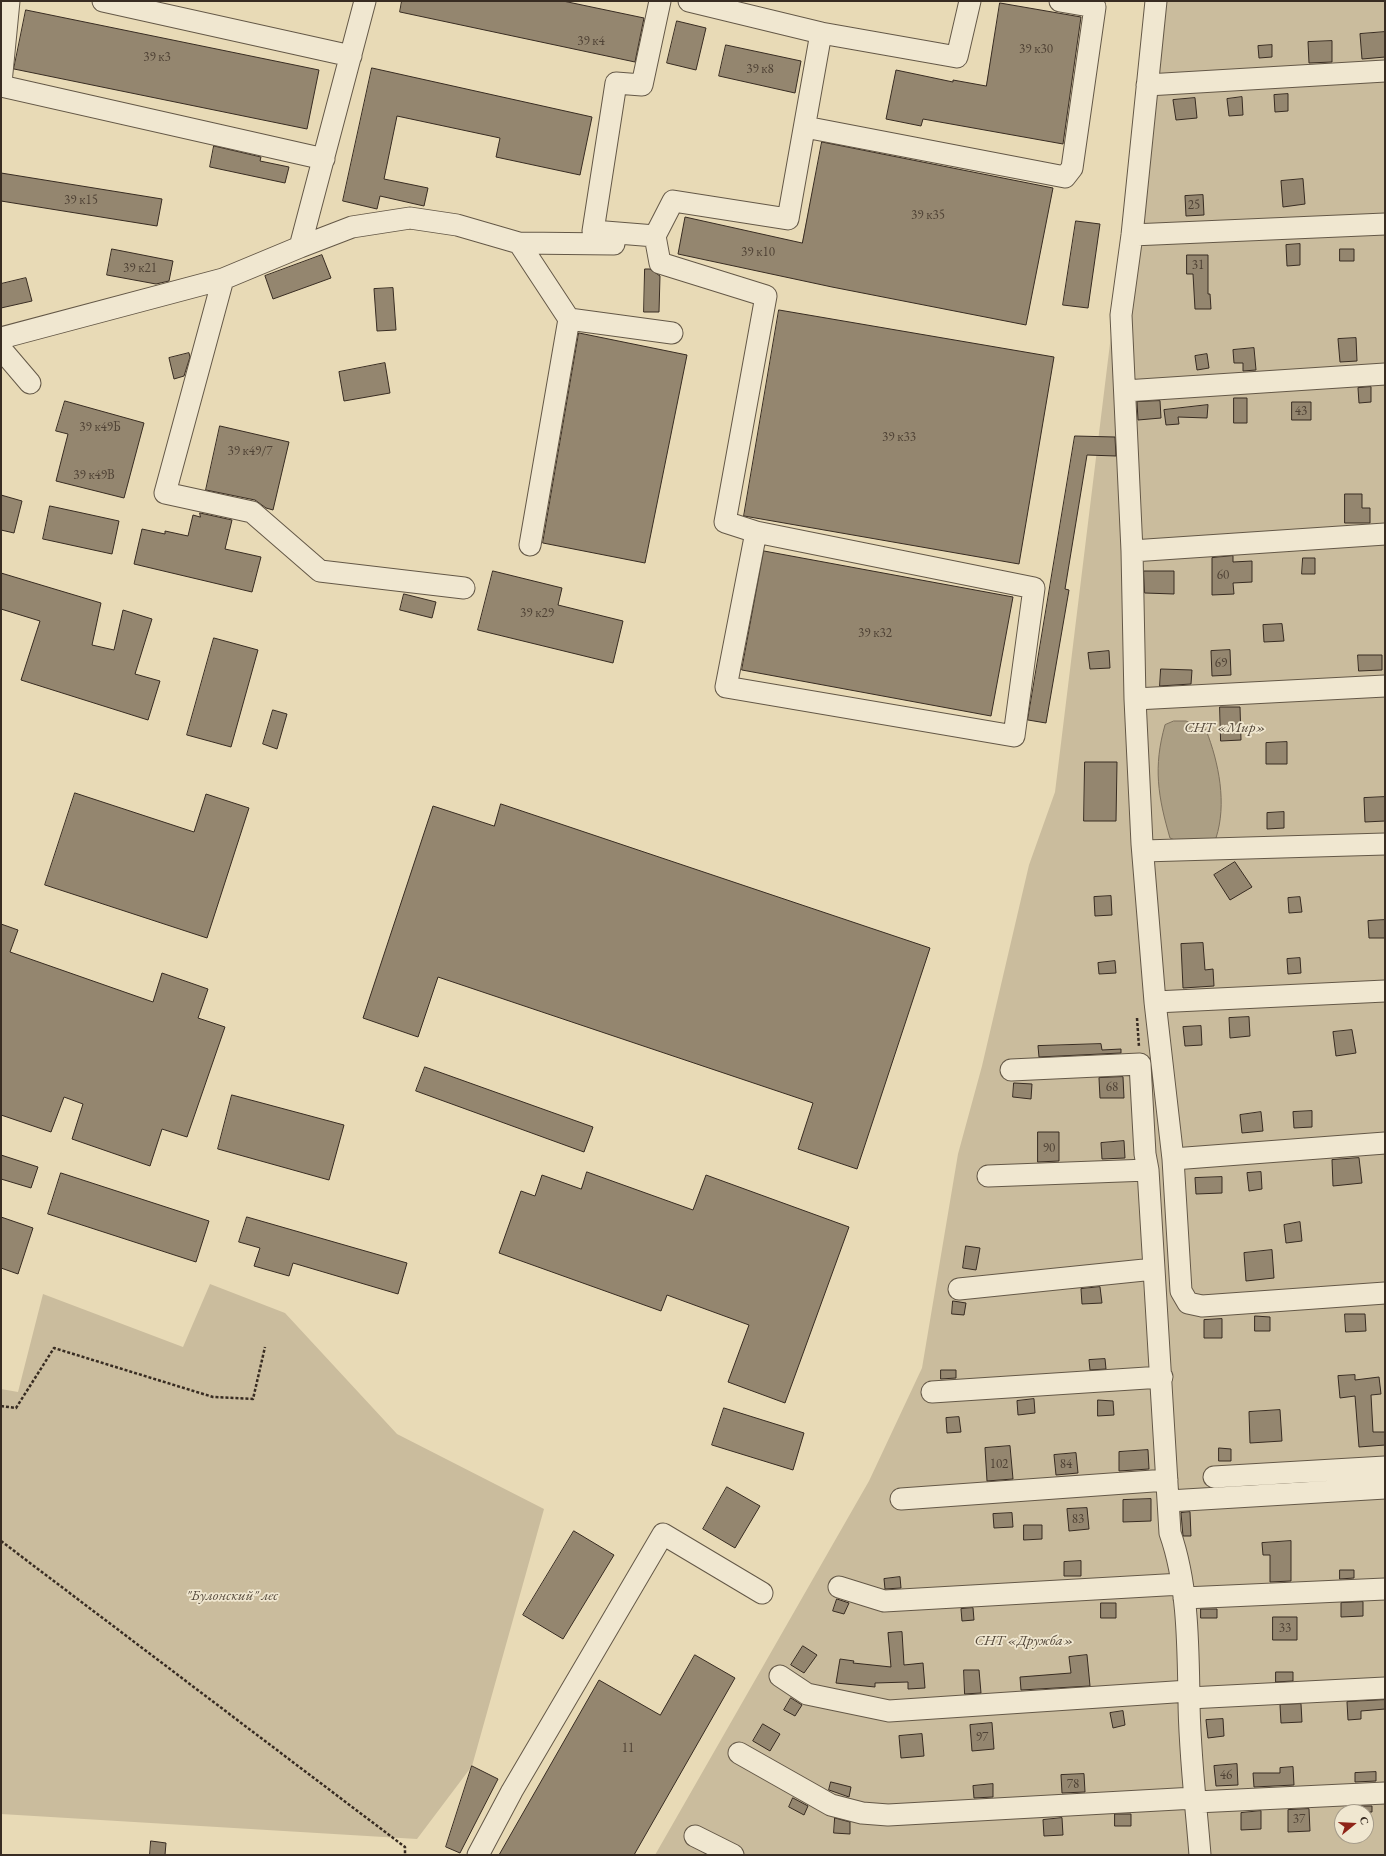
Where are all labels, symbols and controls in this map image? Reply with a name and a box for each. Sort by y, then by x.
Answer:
house number: 39 к4 [577,33,605,49]
house number: 39 к30 [1019,41,1053,57]
house number: 39 к3 [143,49,171,65]
house number: 39 к8 [746,61,774,77]
house number: 39 к15 [64,192,98,208]
house number: 25 [1188,197,1200,213]
house number: 39 к35 [911,207,945,223]
house number: 39 к10 [741,244,775,260]
house number: 31 [1192,257,1204,273]
house number: 39 к21 [123,260,157,276]
house number: 43 [1295,403,1307,419]
house number: 39 к49Б [79,419,121,435]
house number: 39 к33 [882,429,916,445]
house number: 39 к49/7 [227,443,273,459]
house number: 39 к49В [73,467,115,483]
house number: 60 [1217,567,1229,583]
house number: 39 к29 [520,605,554,621]
house number: 39 к32 [858,625,892,641]
house number: 69 [1215,655,1227,671]
park label: СНТ «Мир» [1184,719,1266,737]
house number: 68 [1106,1079,1118,1095]
house number: 90 [1043,1140,1055,1156]
house number: 102 [990,1456,1008,1472]
house number: 84 [1060,1456,1072,1472]
house number: 83 [1072,1511,1084,1527]
park label: "Булонский" лес [186,1587,278,1605]
house number: 33 [1279,1620,1291,1636]
park label: СНТ «Дружба» [975,1632,1073,1650]
house number: 97 [976,1729,988,1745]
house number: 11 [622,1740,634,1756]
house number: 46 [1220,1767,1232,1783]
house number: 78 [1067,1776,1079,1792]
north arrow [1334,1804,1374,1844]
house number: 37 [1293,1811,1305,1827]
text: С [1357,1815,1372,1826]

